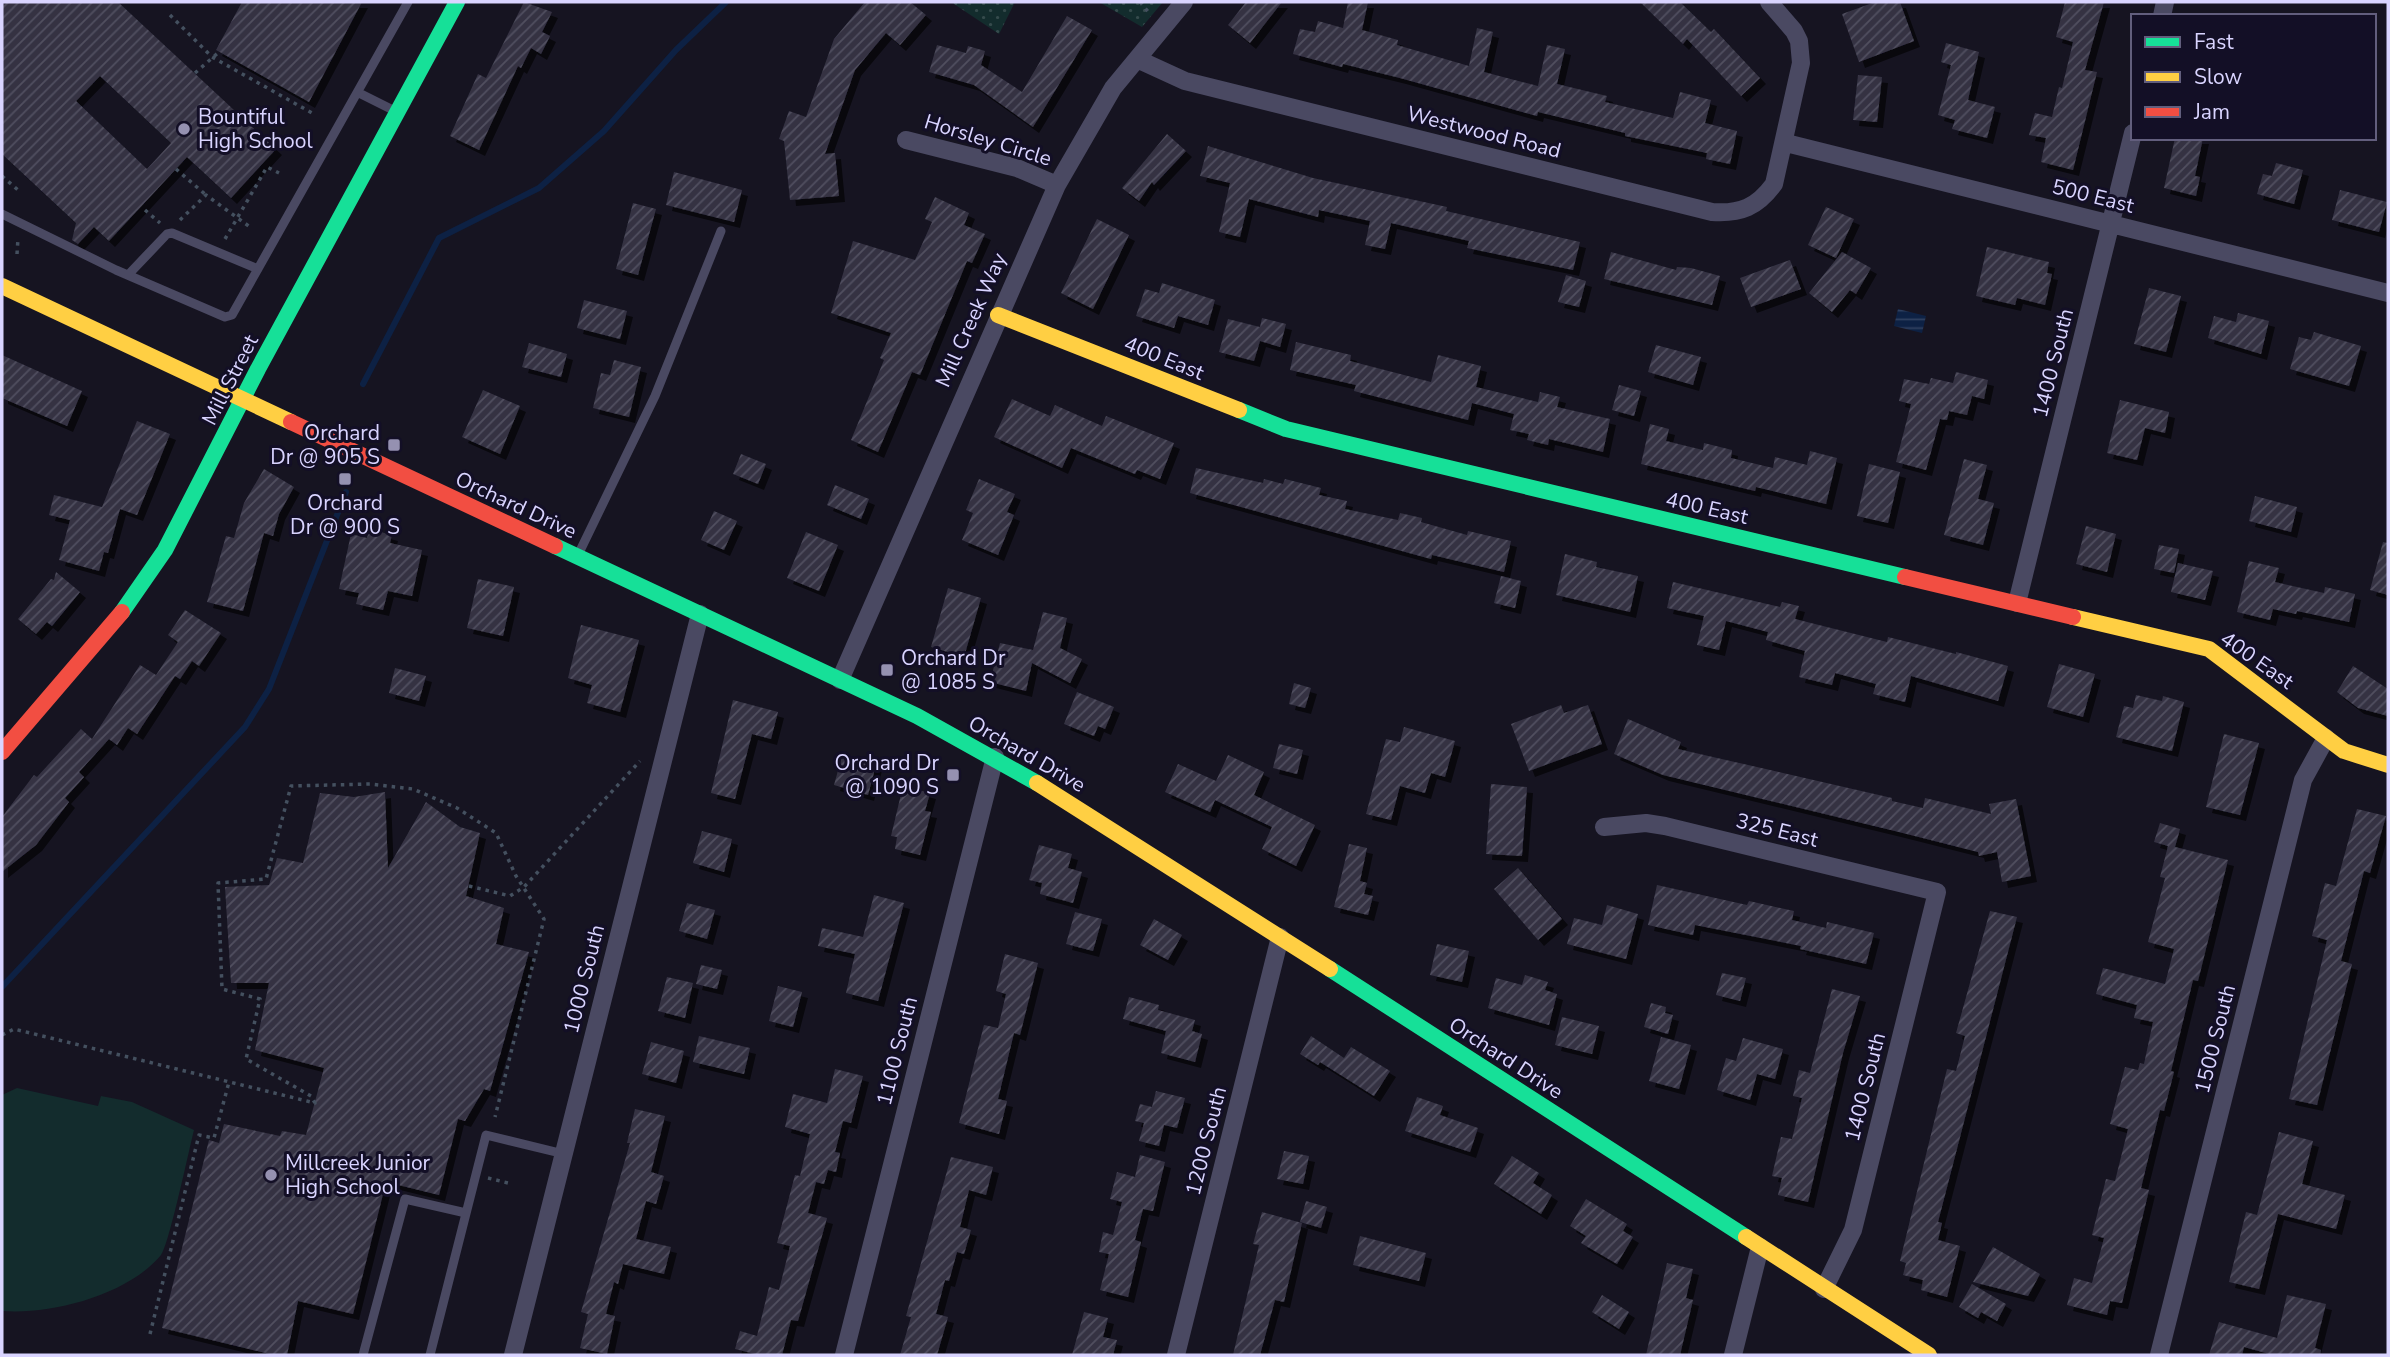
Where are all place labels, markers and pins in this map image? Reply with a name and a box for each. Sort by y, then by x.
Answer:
place label: Bountiful High School [198,103,313,155]
marker: Bountiful High School [176,121,192,137]
place label: Orchard Dr @ 905 S [270,419,380,471]
marker: Orchard Dr @ 905 S [386,437,402,453]
marker: Orchard Dr @ 900 S [337,471,353,487]
place label: Orchard Dr @ 900 S [290,489,400,541]
place label: Orchard Dr @ 1085 S [901,644,1006,696]
marker: Orchard Dr @ 1085 S [879,662,895,678]
place label: Orchard Dr @ 1090 S [835,749,939,801]
marker: Orchard Dr @ 1090 S [945,767,961,783]
place label: Millcreek Junior High School [285,1149,431,1201]
marker: Millcreek Junior High School [263,1167,279,1183]

